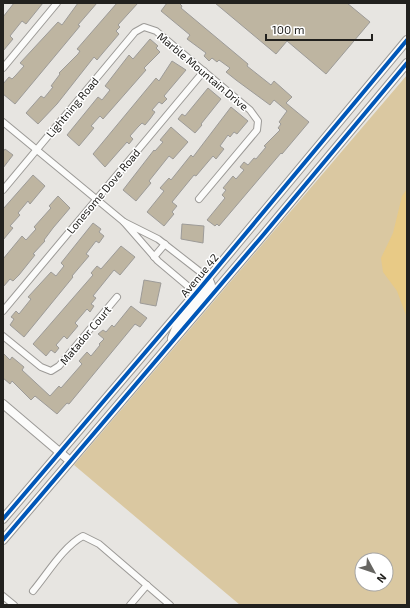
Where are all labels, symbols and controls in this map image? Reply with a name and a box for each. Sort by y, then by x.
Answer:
scale bar [266,16,372,42]
text: 100 m [272,22,304,36]
street label: Marble Mountain Drive [155,29,251,113]
street label: Lightning Road [43,74,101,140]
street label: Lonesome Dove Road [64,146,142,236]
street label: Avenue 42 [177,251,221,299]
street label: Matador Court [57,303,113,367]
north arrow [354,552,394,592]
text: N [374,572,390,586]

